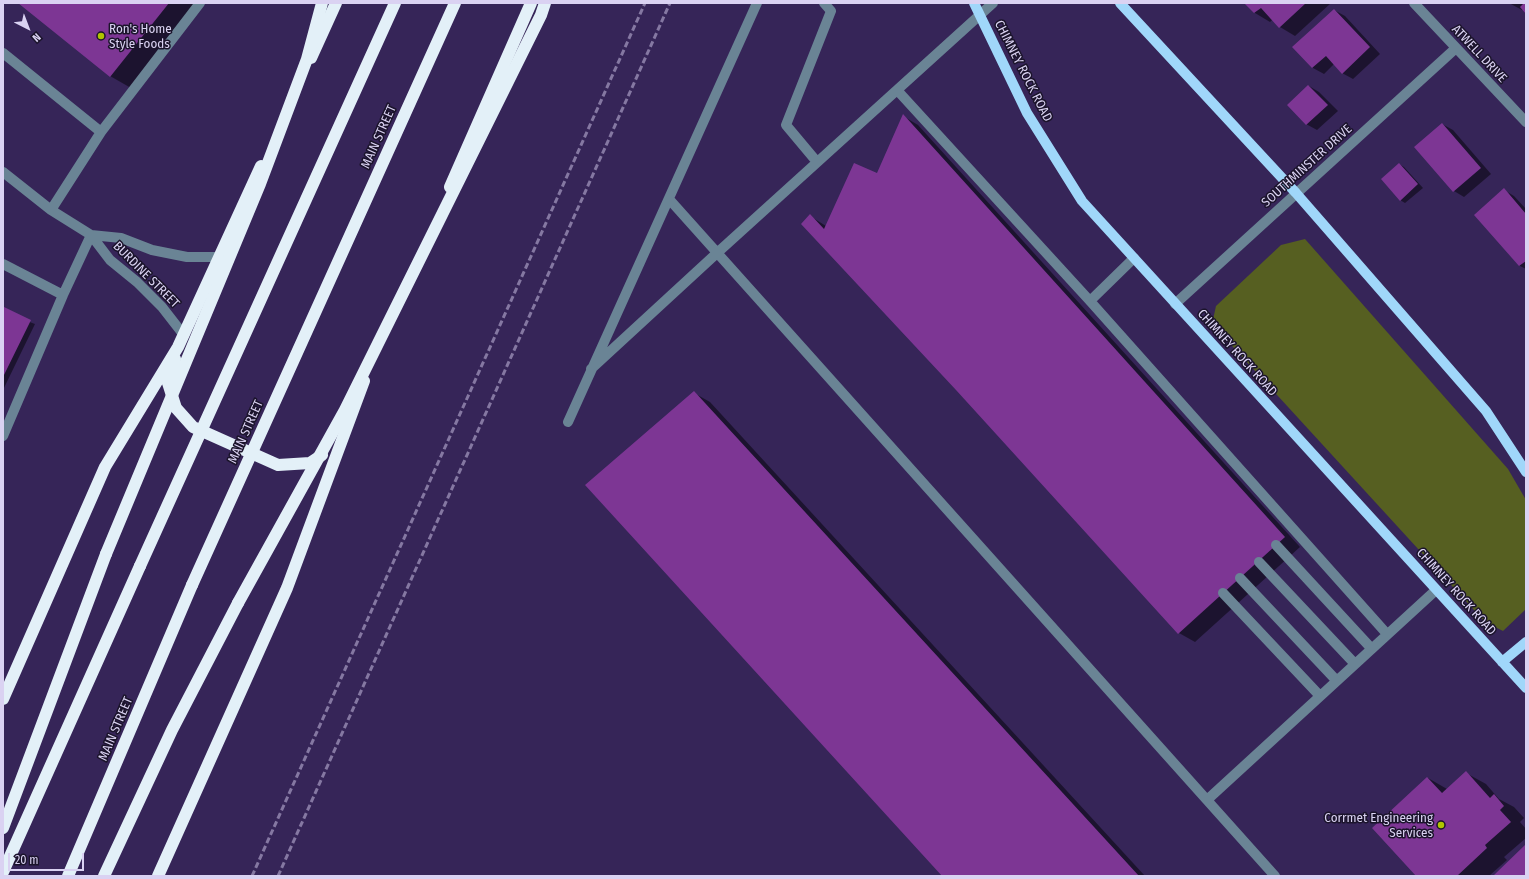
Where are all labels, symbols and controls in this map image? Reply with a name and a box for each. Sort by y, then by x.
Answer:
north arrow [8,8,48,48]
street label: CHIMNEY ROCK ROAD [991,18,1055,124]
place label: Ron's Home Style Foods [109,21,172,52]
street label: ATWELL DRIVE [1448,22,1510,86]
text: N [30,30,43,44]
marker: Ron's Home Style Foods [96,31,106,41]
street label: MAIN STREET [358,103,400,171]
street label: SOUTHMINSTER DRIVE [1259,121,1355,211]
street label: BURDINE STREET [110,239,182,311]
street label: CHIMNEY ROCK ROAD [1194,306,1280,400]
street label: MAIN STREET [225,398,267,466]
street label: CHIMNEY ROCK ROAD [1413,545,1499,639]
street label: MAIN STREET [96,695,136,763]
place label: Corrmet Engineering Services [1324,810,1433,841]
marker: Corrmet Engineering Services [1436,820,1446,830]
scale bar [10,845,86,871]
text: 20 m [15,853,39,867]

